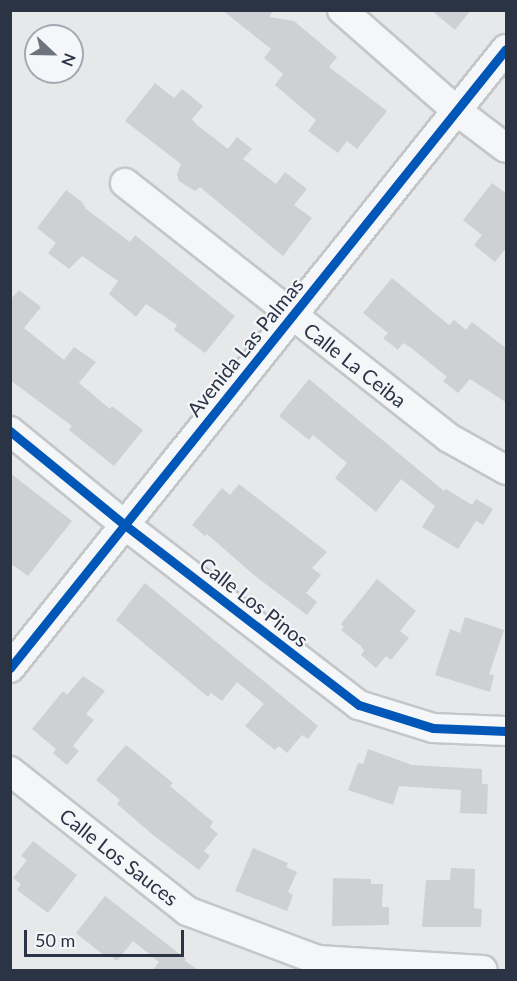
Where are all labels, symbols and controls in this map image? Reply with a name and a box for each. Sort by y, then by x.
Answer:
north arrow [24,24,84,84]
text: N [58,51,80,69]
street label: Avenida Las Palmas [182,273,308,421]
street label: Calle La Ceiba [299,318,411,412]
street label: Calle Los Pinos [195,552,313,652]
street label: Calle Los Sauces [55,803,183,911]
scale bar [27,918,188,956]
text: 50 m [35,929,75,951]

